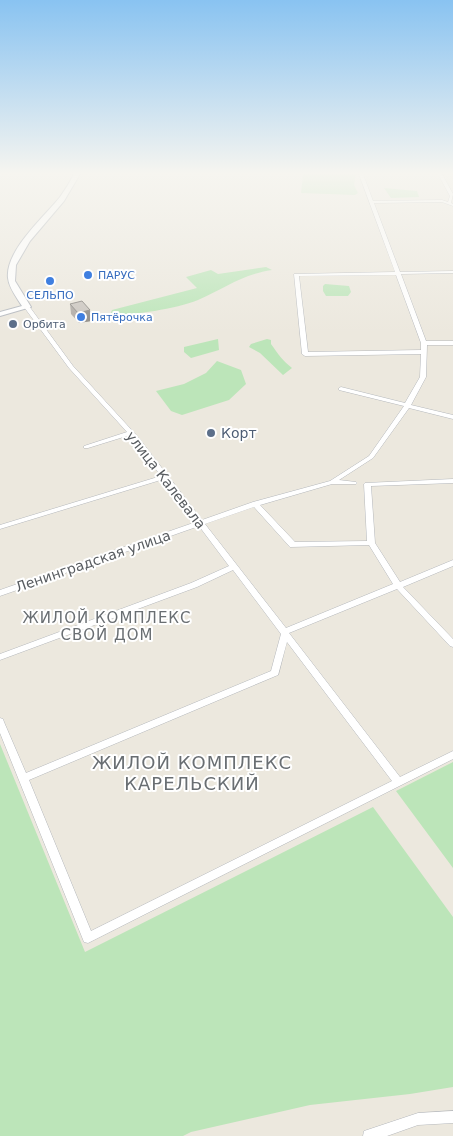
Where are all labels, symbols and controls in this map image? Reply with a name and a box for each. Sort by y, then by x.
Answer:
marker: ПАРУС [82,269,94,281]
place label: ПАРУС [98,269,135,282]
marker: СЕЛЬПО [44,275,56,287]
place label: СЕЛЬПО [26,289,74,302]
marker: Пятёрочка [75,311,87,323]
place label: Пятёрочка [91,311,153,324]
marker: Орбита [7,318,19,330]
place label: Орбита [23,318,66,331]
place label: Корт [221,425,257,441]
marker: Корт [205,427,217,439]
street label: улица Калевала [123,428,209,532]
street label: Ленинградская улица [13,527,173,595]
district label: ЖИЛОЙ КОМПЛЕКС СВОЙ ДОМ [22,608,192,644]
district label: ЖИЛОЙ КОМПЛЕКС КАРЕЛЬСКИЙ [92,752,292,794]

